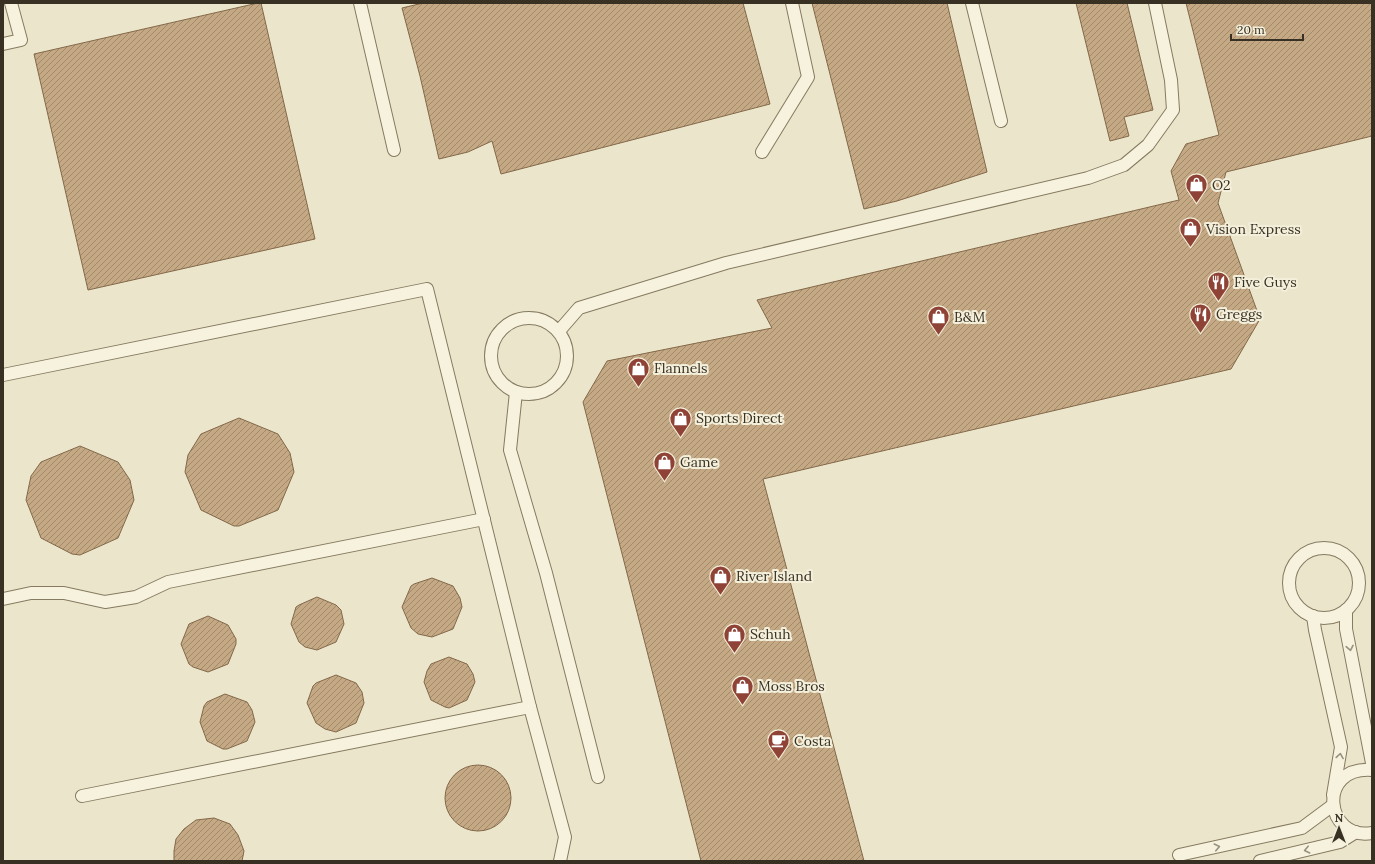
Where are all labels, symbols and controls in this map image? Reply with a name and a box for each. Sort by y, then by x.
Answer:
scale bar [1231,16,1303,42]
text: 20 m [1237,22,1265,37]
shop icon: O2 [1184,172,1210,205]
place label: O2 [1212,176,1231,194]
shop icon: Vision Express [1177,216,1203,249]
place label: Vision Express [1205,220,1301,238]
restaurant icon: Five Guys [1205,269,1231,302]
place label: Five Guys [1234,273,1297,291]
restaurant icon: Greggs [1187,301,1213,334]
shop icon: B&M [925,304,951,337]
place label: Greggs [1216,305,1262,323]
place label: B&M [954,308,985,326]
shop icon: Flannels [625,355,651,388]
place label: Flannels [654,359,708,377]
shop icon: Sports Direct [667,405,693,438]
place label: Sports Direct [696,409,783,427]
shop icon: Game [651,449,677,482]
place label: Game [680,453,718,471]
shop icon: River Island [708,563,734,596]
place label: River Island [736,567,812,585]
shop icon: Schuh [722,621,748,654]
place label: Schuh [750,625,791,643]
one-way arrow [1345,645,1353,652]
shop icon: Moss Bros [729,673,755,706]
place label: Moss Bros [758,677,825,695]
cafe icon: Costa [765,728,791,761]
place label: Costa [794,732,831,750]
one-way arrow [1335,753,1344,760]
north arrow [1319,808,1359,848]
text: N [1335,811,1344,825]
one-way arrow [1214,843,1220,851]
one-way arrow [1304,845,1311,854]

